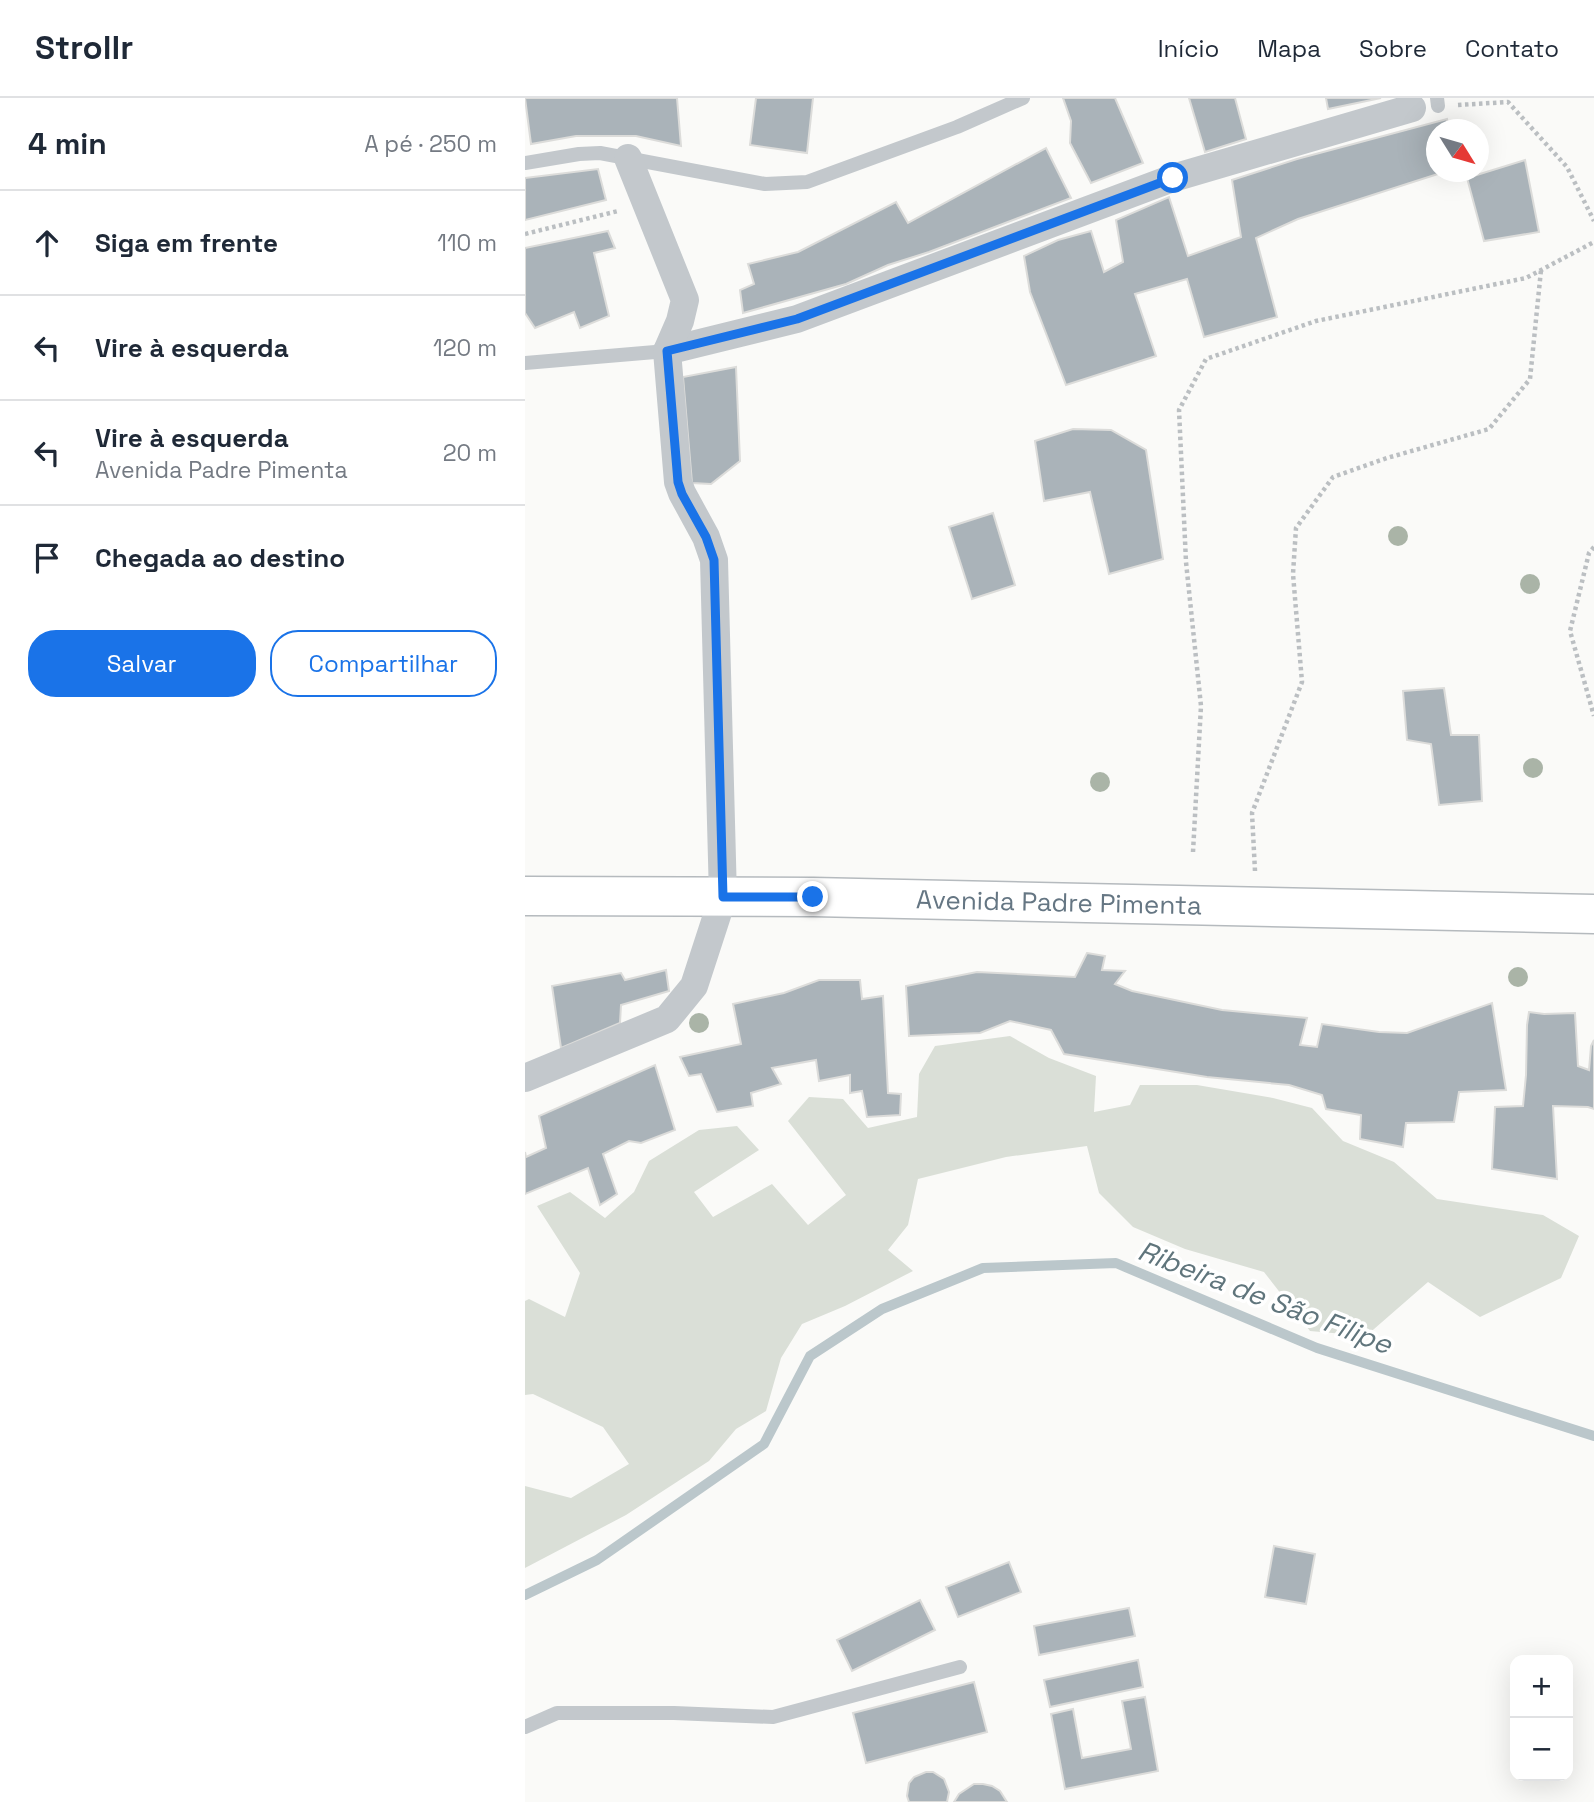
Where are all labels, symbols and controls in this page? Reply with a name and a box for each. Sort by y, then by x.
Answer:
text: Strollr [35,27,133,69]
text: Início [1158,33,1219,64]
text: Mapa [1257,33,1321,64]
text: Sobre [1359,33,1427,64]
text: Contato [1465,33,1559,64]
north arrow [1426,119,1489,182]
text: 4 min [28,124,107,163]
text: A pé · 250 m [364,129,497,159]
route start [1157,162,1188,193]
icon: ahead [28,224,66,262]
text: Siga em frente [95,226,278,260]
text: 110 m [437,228,497,258]
icon: left [28,329,66,367]
text: Vire à esquerda [95,331,289,365]
text: 120 m [433,333,497,363]
text: Vire à esquerda [95,421,289,455]
icon: left [28,434,66,472]
text: 20 m [443,438,497,468]
text: Avenida Padre Pimenta [95,455,348,485]
icon: arrive [28,539,66,577]
text: Chegada ao destino [95,541,345,575]
button: Salvar [28,630,256,697]
button: Compartilhar [270,630,497,697]
route end [797,881,828,912]
street label: Avenida Padre Pimenta [916,882,1202,922]
water label: Ribeira de São Filipe [1133,1232,1398,1362]
map controls [1510,1655,1573,1781]
button: + [1510,1655,1573,1718]
button: − [1510,1718,1573,1781]

